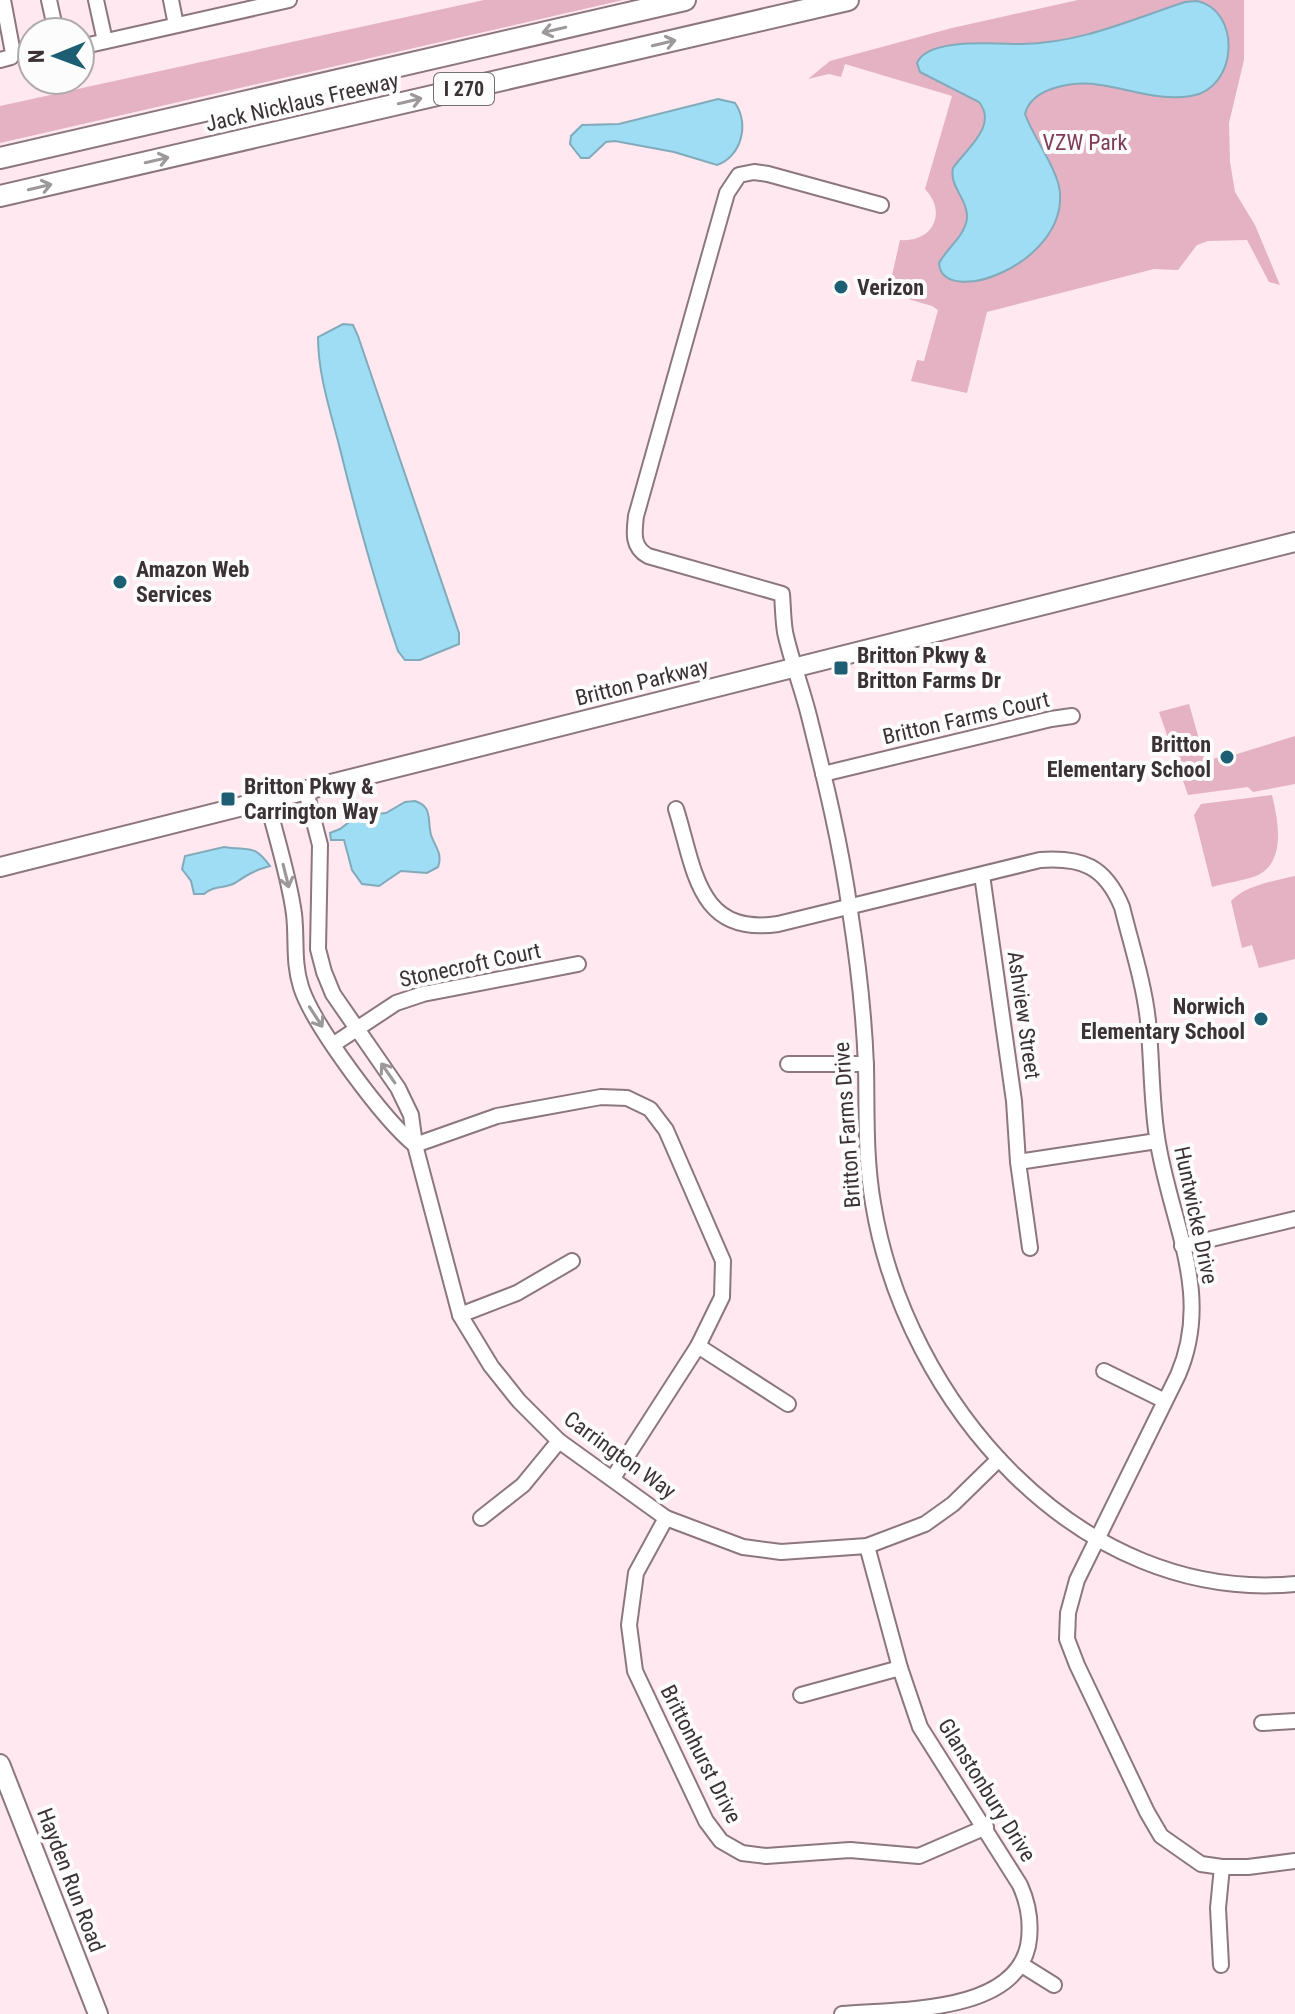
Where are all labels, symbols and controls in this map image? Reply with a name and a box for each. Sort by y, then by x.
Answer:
north arrow [16,16,96,96]
one-way arrow [542,23,568,38]
one-way arrow [650,34,676,49]
text: N [24,49,49,63]
street label: Jack Nicklaus Freeway [203,68,401,136]
road number: I 270 [434,73,494,105]
one-way arrow [397,93,423,108]
park label: VZW Park [1043,130,1128,155]
one-way arrow [144,152,169,167]
one-way arrow [27,178,53,193]
place label: Verizon [857,275,924,300]
marker: Verizon [832,278,850,296]
place label: Amazon Web Services [136,557,250,607]
marker: Amazon Web Services [111,573,129,591]
place label: Britton Pkwy & Britton Farms Dr [857,643,1001,693]
street label: Britton Parkway [573,653,711,711]
marker: Britton Pkwy & Britton Farms Dr [832,659,850,677]
street label: Britton Farms Court [880,687,1052,749]
place label: Britton Elementary School [1047,732,1211,782]
marker: Britton Elementary School [1218,748,1236,766]
place label: Britton Pkwy & Carrington Way [244,774,379,824]
marker: Britton Pkwy & Carrington Way [219,790,237,808]
one-way arrow [279,863,294,888]
street label: Stonecroft Court [397,938,543,992]
street label: Ashview Street [1003,949,1045,1081]
place label: Norwich Elementary School [1081,994,1245,1044]
one-way arrow [309,1005,325,1028]
marker: Norwich Elementary School [1252,1010,1270,1028]
street label: Britton Farms Drive [829,1041,865,1209]
one-way arrow [380,1063,396,1085]
street label: Huntwicke Drive [1169,1144,1223,1286]
street label: Carrington Way [559,1406,681,1504]
street label: Brittonhurst Drive [655,1681,747,1827]
street label: Glanstonbury Drive [933,1714,1041,1866]
street label: Hayden Run Road [32,1804,110,1956]

